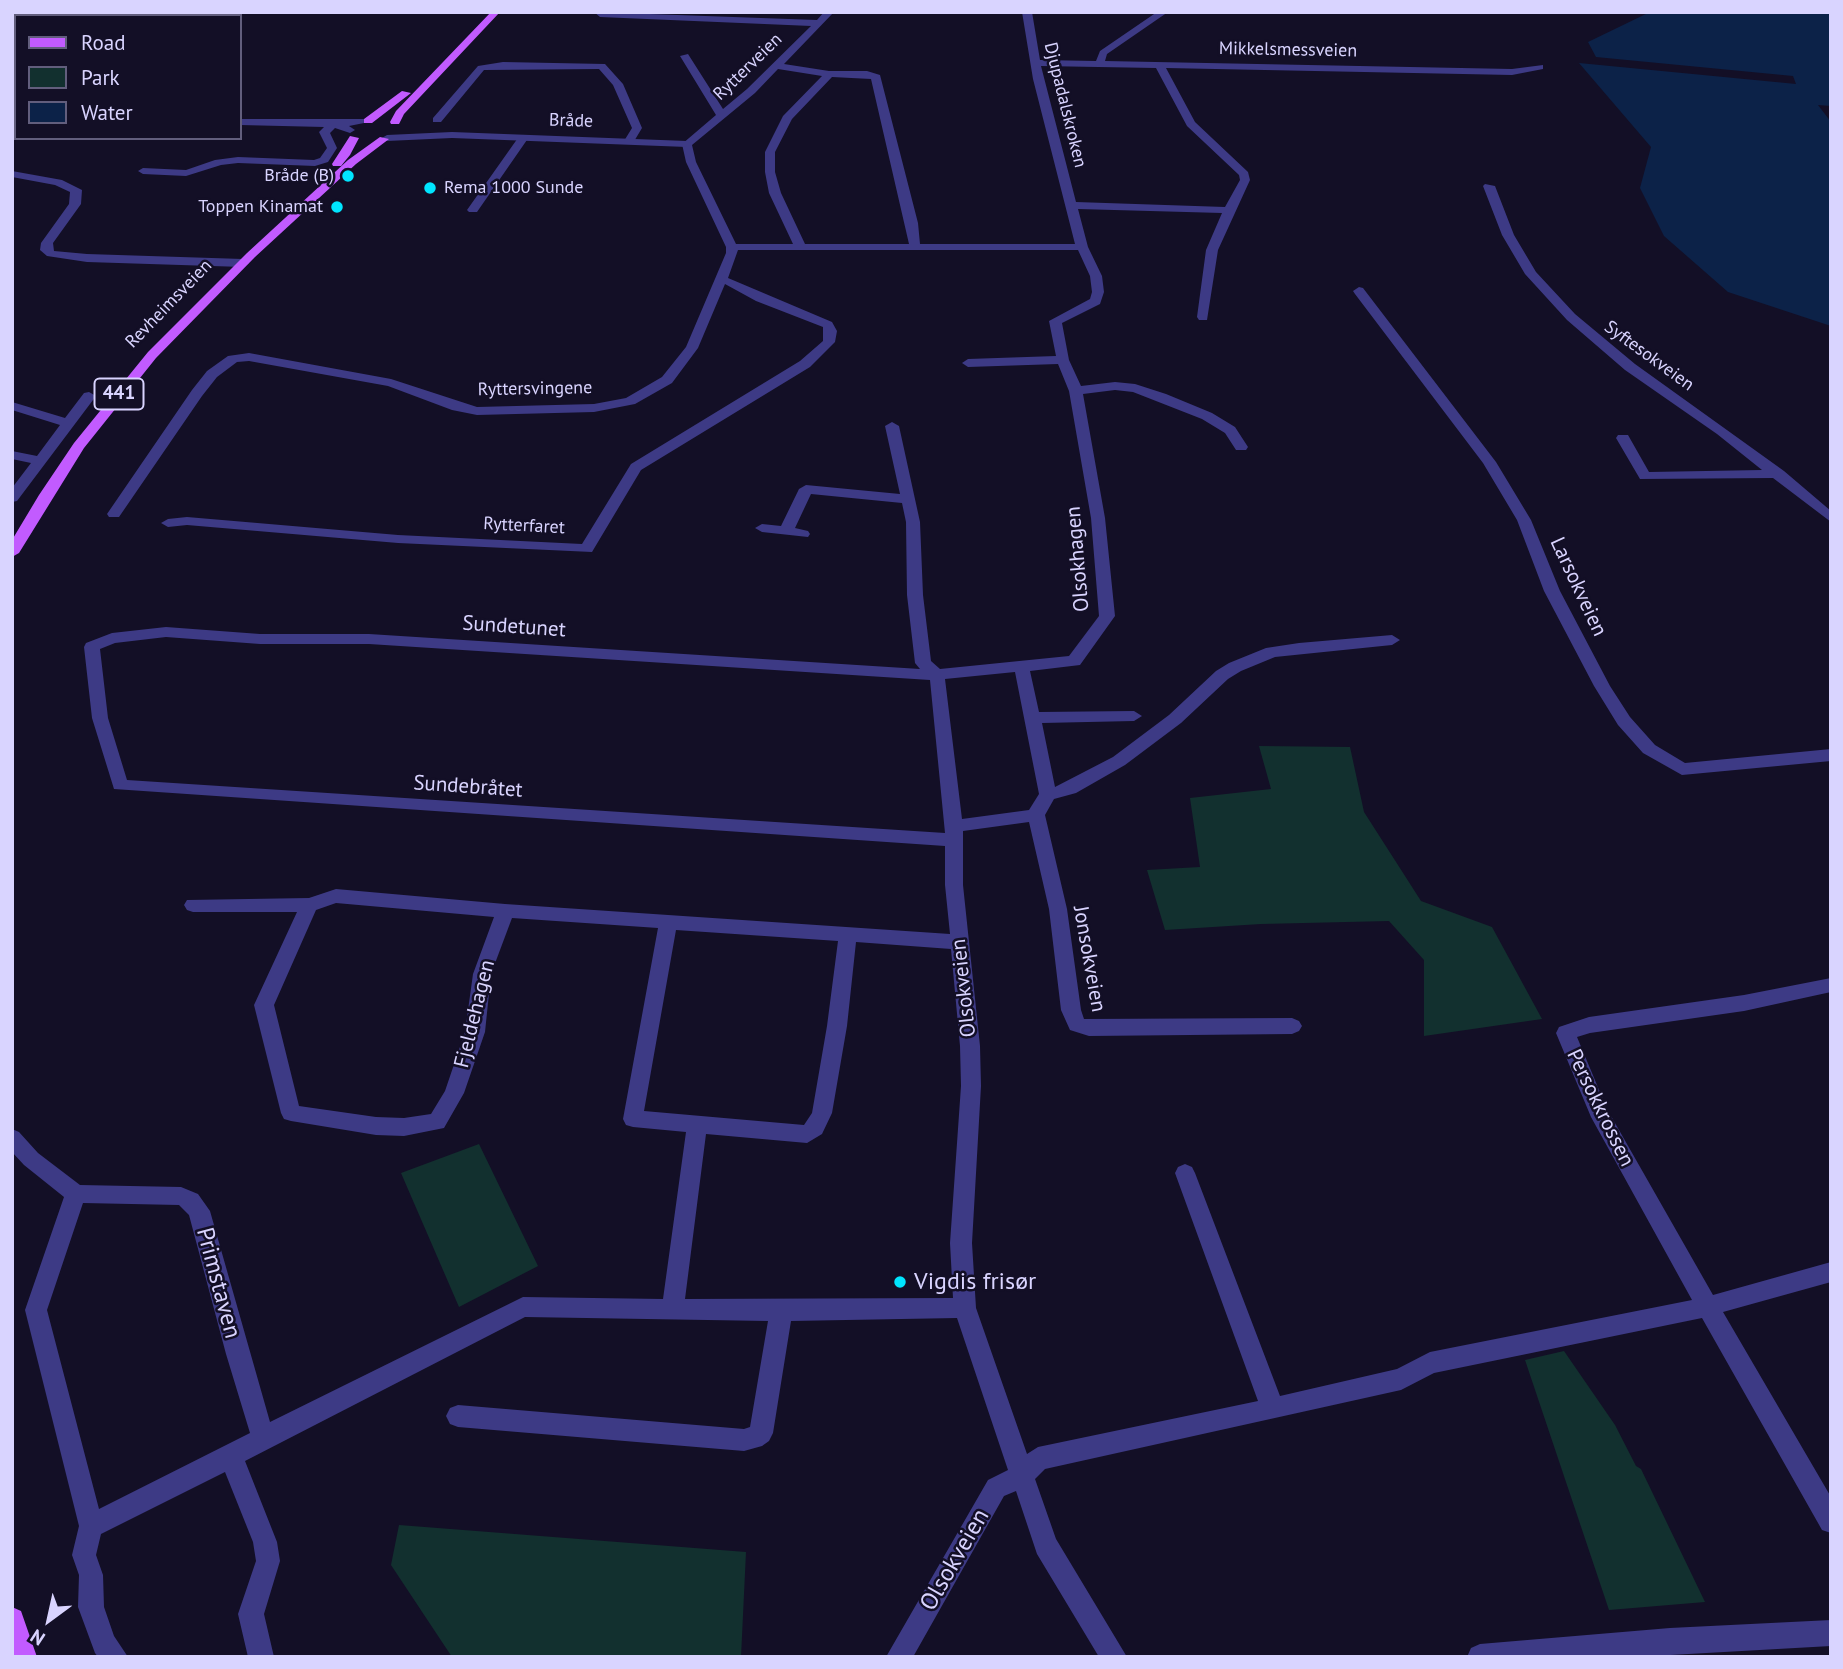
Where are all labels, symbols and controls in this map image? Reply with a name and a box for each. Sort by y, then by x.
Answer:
legend [14,14,242,140]
text: Road [81,29,125,56]
street label: Rytterveien [709,29,787,105]
street label: Mikkelsmessveien [1219,38,1357,62]
street label: Djupadalskroken [1039,40,1091,170]
text: Park [81,64,120,91]
text: Water [81,99,133,126]
street label: Bråde [548,109,594,133]
place label: Bråde (B) [264,165,334,187]
marker: Bråde (B) [340,168,356,184]
place label: Rema 1000 Sunde [444,177,583,199]
marker: Rema 1000 Sunde [422,180,438,196]
place label: Toppen Kinamat [198,196,323,218]
marker: Toppen Kinamat [329,199,345,215]
street label: Revheimsveien [121,255,217,353]
street label: Syftesokveien [1600,316,1698,396]
street label: Ryttersvingene [478,377,592,401]
road number: 441 [94,378,144,410]
street label: Olsokhagen [1061,505,1095,613]
street label: Rytterfaret [483,513,565,539]
street label: Larsokveien [1544,533,1612,641]
street label: Sundetunet [461,611,567,643]
street label: Sundebråtet [413,771,523,803]
street label: Jonsokveien [1067,904,1111,1014]
street label: Olsokveien [946,938,982,1038]
street label: Fjeldehagen [449,957,501,1071]
street label: Persokkrossen [1561,1045,1639,1171]
street label: Primstaven [189,1224,247,1342]
place label: Vigdis frisør [914,1268,1036,1296]
marker: Vigdis frisør [892,1274,908,1290]
street label: Olsokveien [914,1504,996,1616]
north arrow [14,1585,84,1655]
text: N [26,1624,49,1651]

